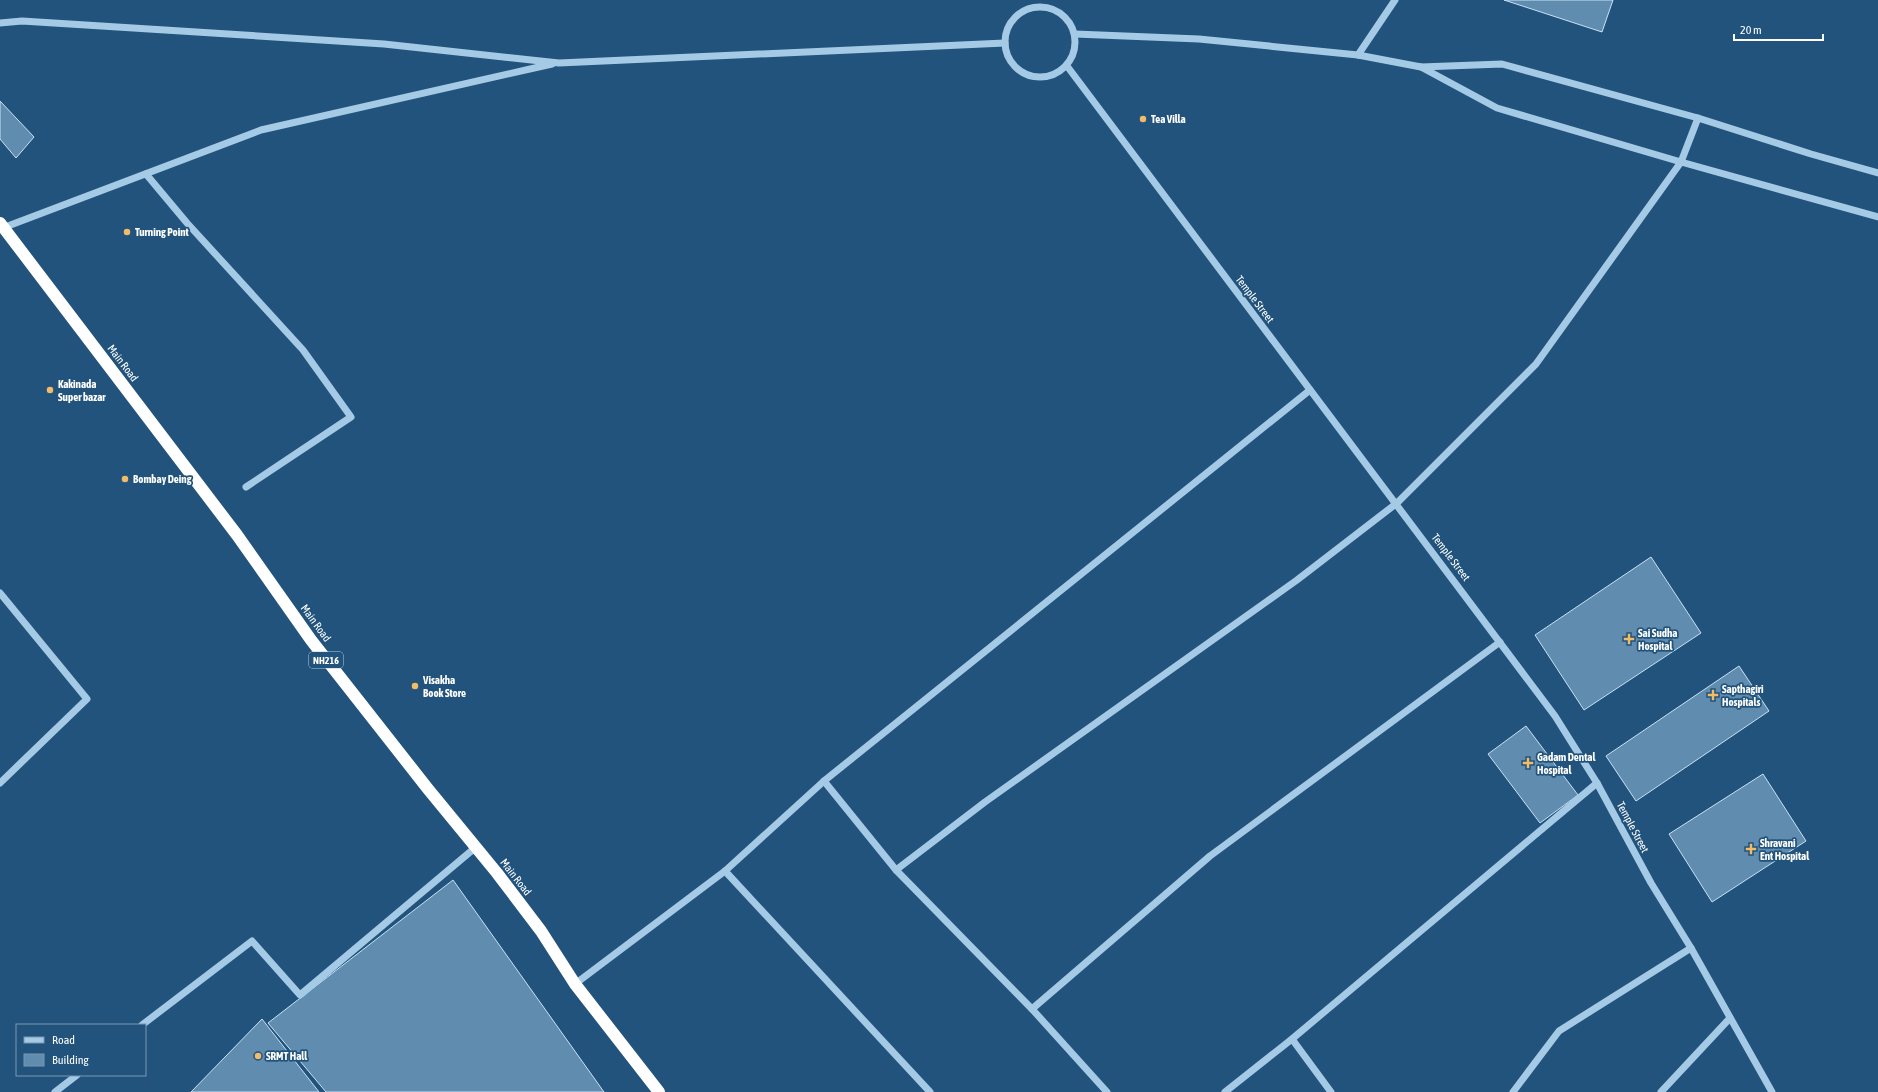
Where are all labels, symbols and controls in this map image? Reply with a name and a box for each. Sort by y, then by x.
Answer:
scale bar [1734,16,1823,42]
text: 20 m [1740,23,1762,37]
place label: Tea Villa [1151,113,1186,125]
marker: Tea Villa [1138,114,1148,124]
place label: Turning Point [135,226,190,238]
marker: Turning Point [122,227,132,237]
street label: Temple Street [1233,273,1277,325]
street label: Main Road [105,342,141,384]
place label: Kakinada Super bazar [58,378,106,403]
marker: Kakinada Super bazar [45,385,55,395]
place label: Bombay Deing [133,473,192,485]
marker: Bombay Deing [120,474,130,484]
street label: Temple Street [1429,531,1473,583]
street label: Main Road [299,602,333,644]
place label: Sai Sudha Hospital [1638,627,1677,652]
marker: Sai Sudha Hospital [1623,633,1635,645]
road number: NH216 [309,652,343,668]
place label: Visakha Book Store [422,674,466,699]
marker: Visakha Book Store [410,681,420,691]
place label: Sapthagiri Hospitals [1722,683,1764,708]
marker: Sapthagiri Hospitals [1707,689,1719,701]
place label: Gadam Dental Hospital [1537,751,1596,776]
marker: Gadam Dental Hospital [1522,757,1534,769]
street label: Temple Street [1615,800,1651,854]
place label: Shravani Ent Hospital [1760,837,1810,862]
marker: Shravani Ent Hospital [1745,843,1757,855]
street label: Main Road [498,856,534,898]
legend [16,1024,146,1076]
text: Road [52,1033,75,1047]
place label: SRMT Hall [266,1050,308,1062]
marker: SRMT Hall [253,1051,263,1061]
text: Building [52,1053,90,1067]

